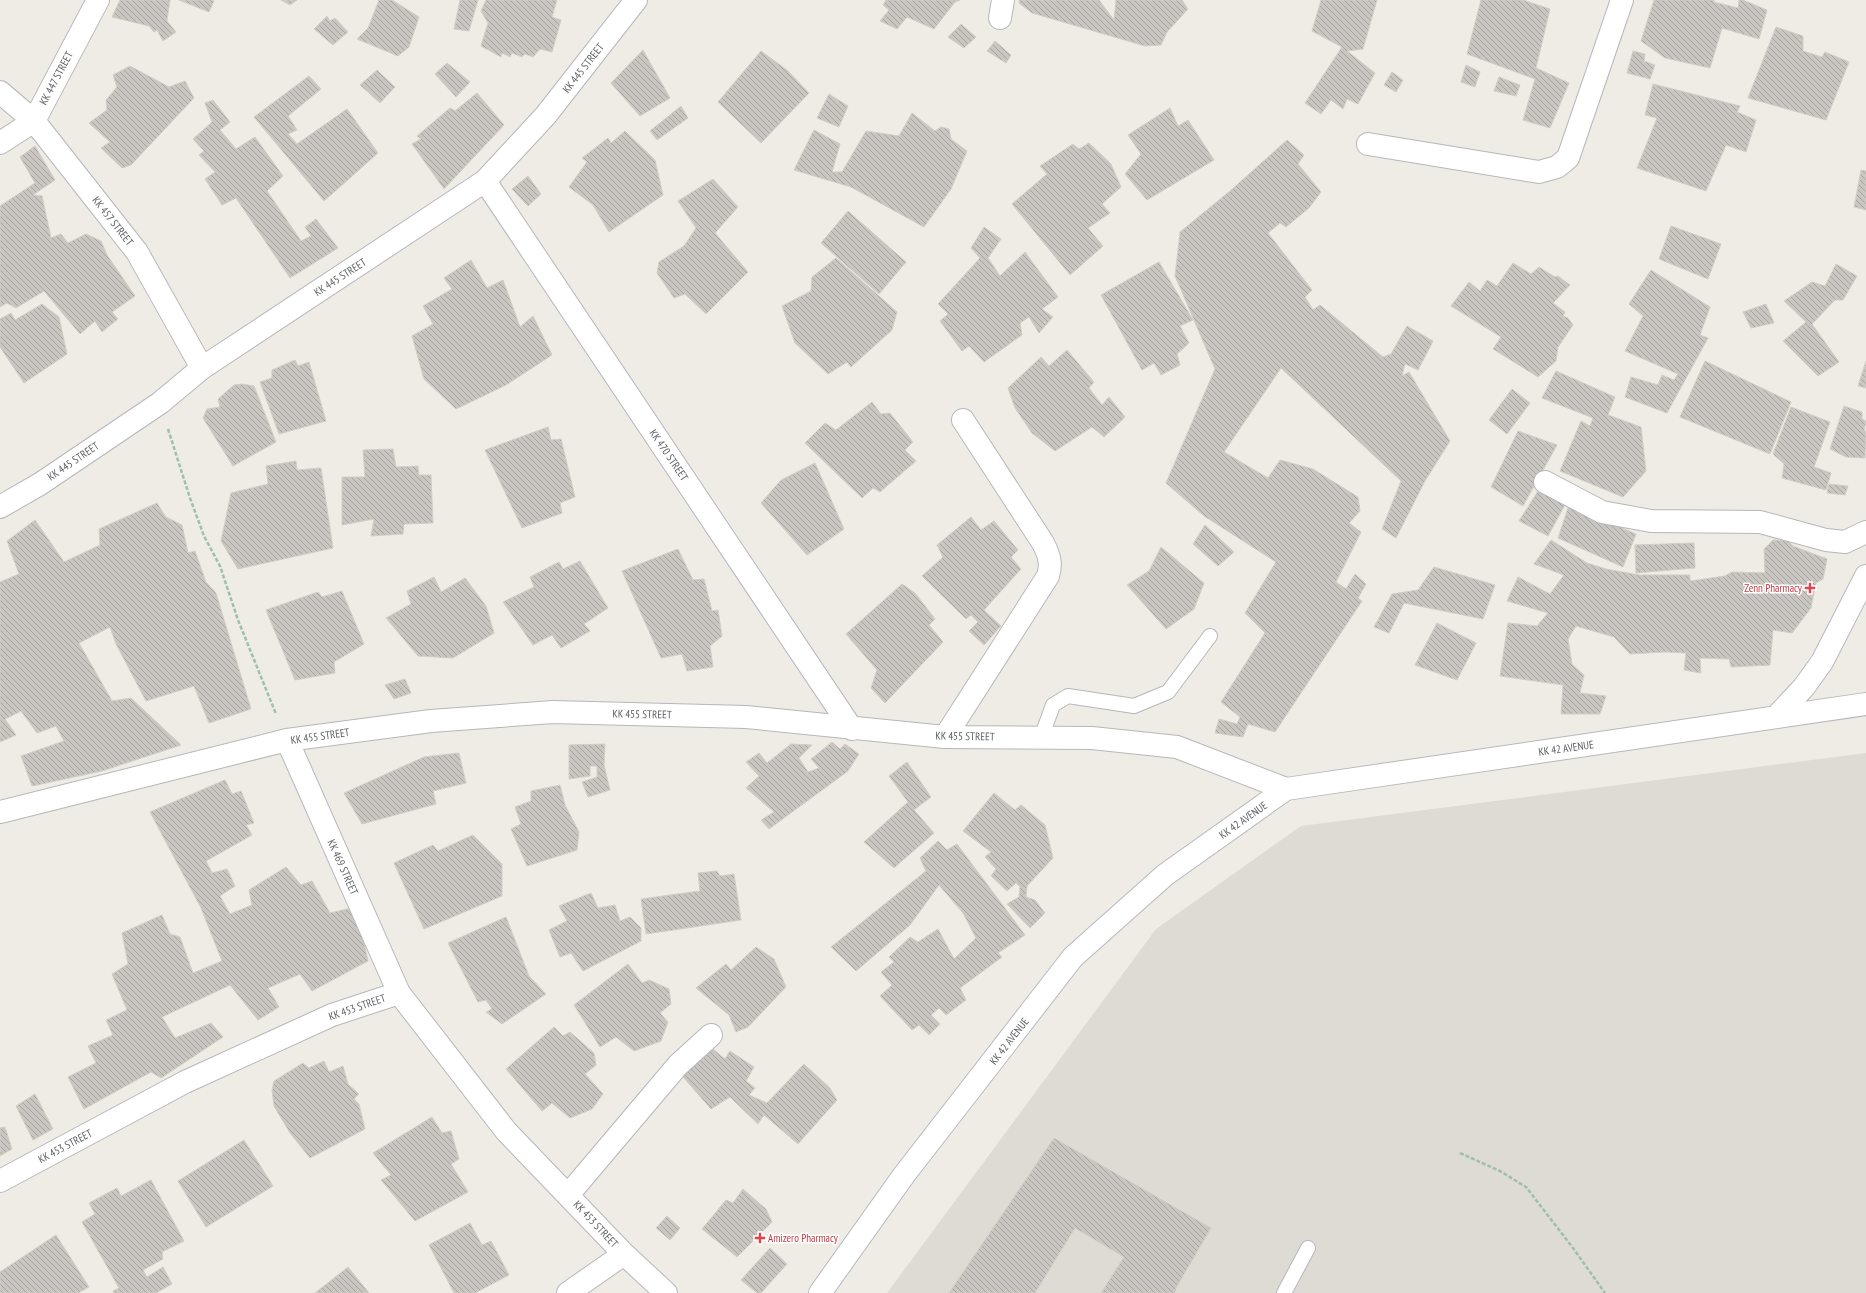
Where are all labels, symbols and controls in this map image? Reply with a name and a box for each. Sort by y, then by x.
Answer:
street label: KK 445 STREET [559,40,607,96]
street label: KK 447 STREET [36,49,76,107]
street label: KK 457 STREET [89,193,137,249]
street label: KK 445 STREET [311,255,369,299]
street label: KK 470 STREET [647,426,691,484]
street label: KK 445 STREET [44,439,102,483]
place label: Zenn Pharmacy [1744,581,1803,595]
marker: Zenn Pharmacy [1805,583,1815,593]
street label: KK 455 STREET [612,706,672,722]
street label: KK 455 STREET [290,725,350,747]
street label: KK 455 STREET [935,728,995,744]
street label: KK 42 AVENUE [1537,737,1595,759]
street label: KK 42 AVENUE [1216,798,1270,842]
street label: KK 469 STREET [325,837,361,897]
street label: KK 453 STREET [327,991,387,1023]
street label: KK 42 AVENUE [986,1014,1032,1067]
street label: KK 453 STREET [36,1126,95,1166]
street label: KK 453 STREET [571,1198,621,1251]
place label: Amizero Pharmacy [768,1231,839,1245]
marker: Amizero Pharmacy [755,1233,765,1243]

